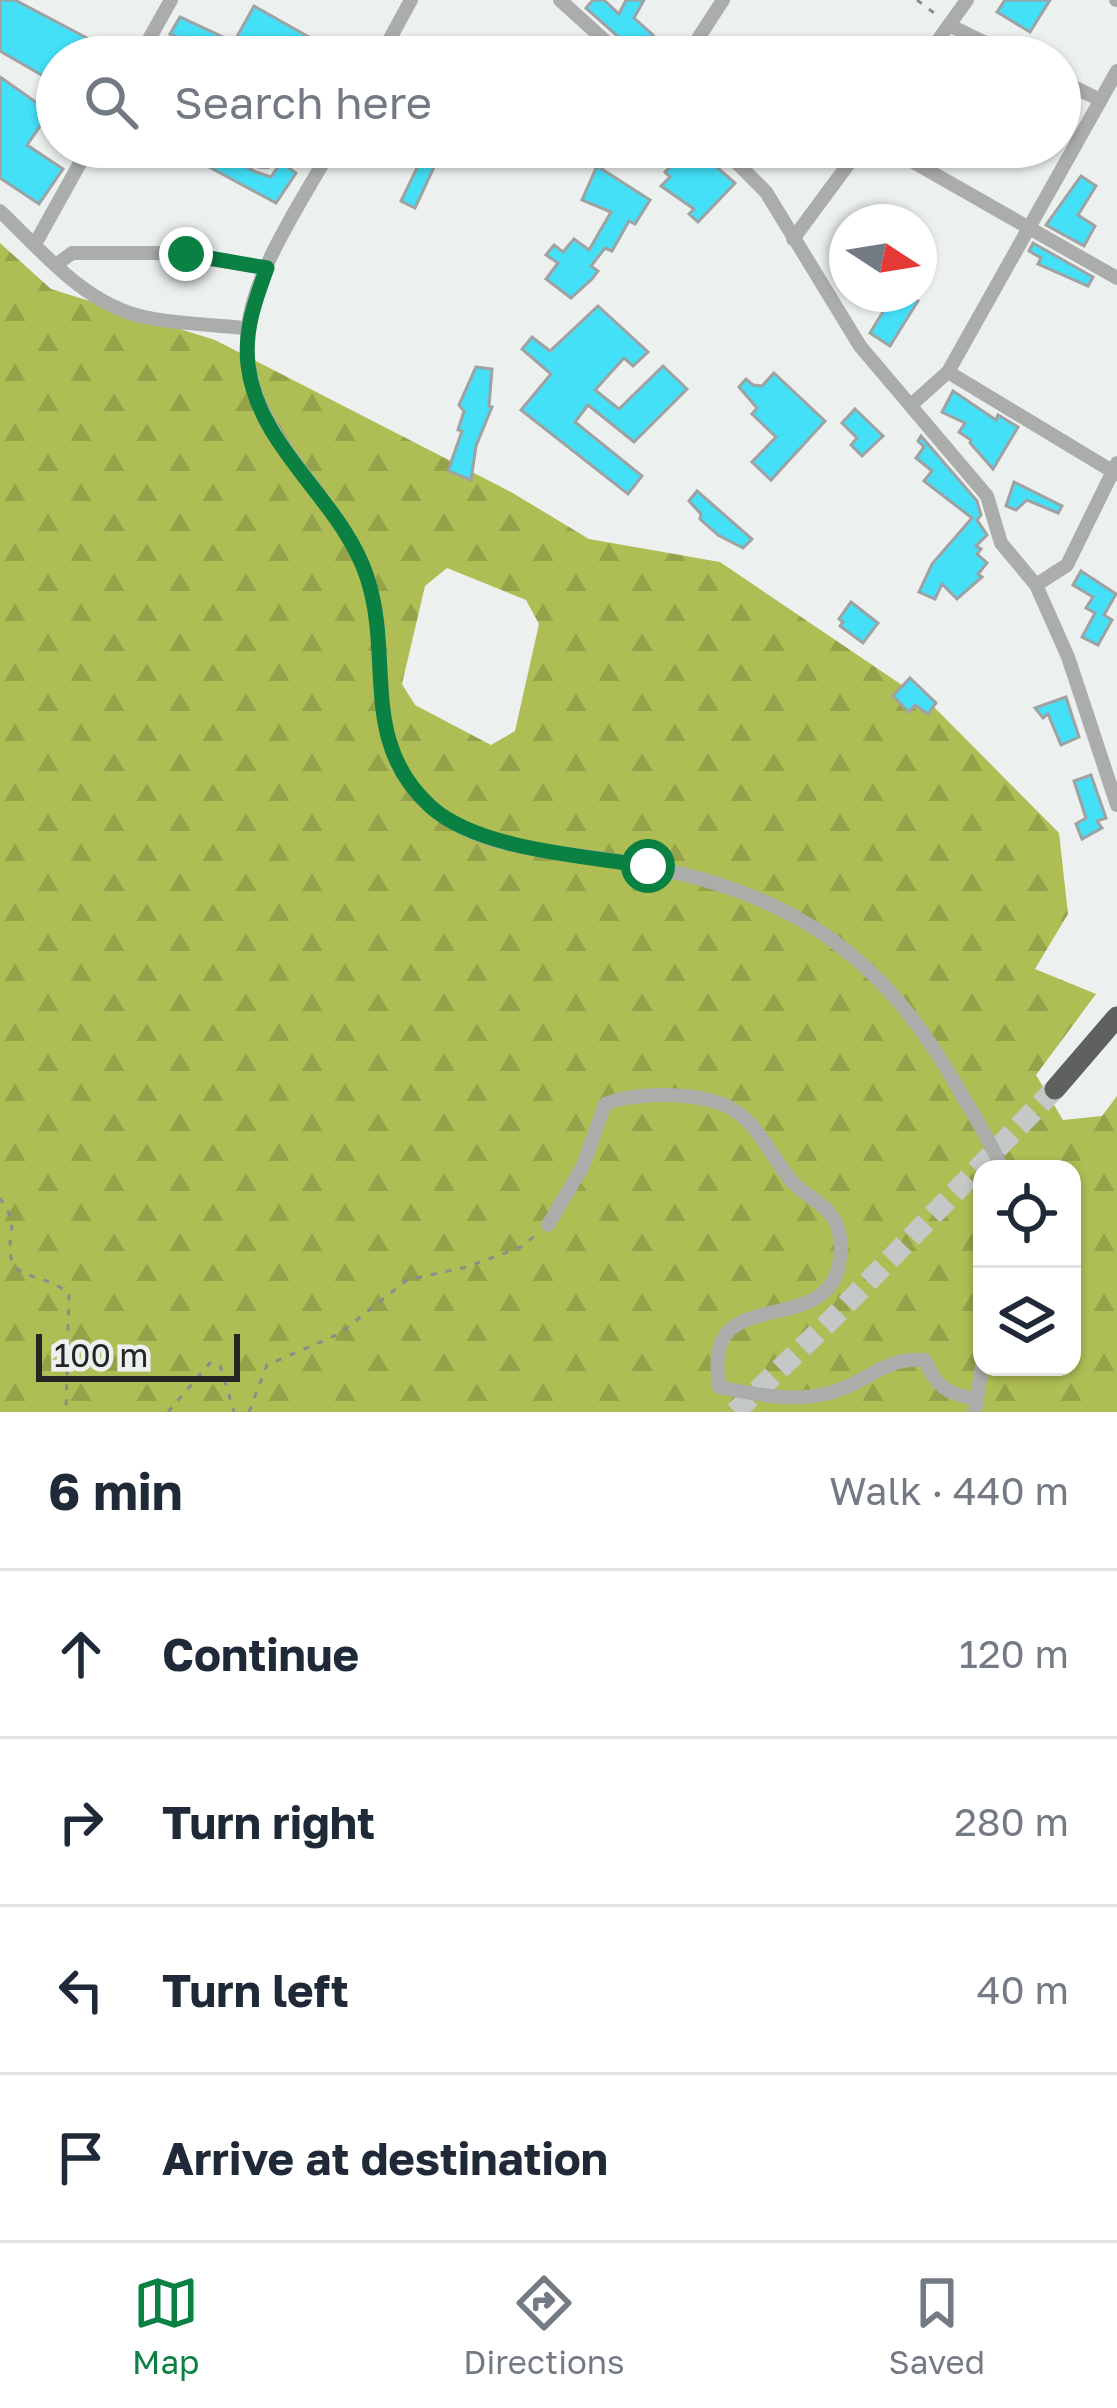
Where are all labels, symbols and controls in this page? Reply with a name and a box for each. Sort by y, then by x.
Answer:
search box [36,36,1081,168]
icon: search [78,69,144,135]
text: Search here [174,75,432,129]
north arrow [829,204,937,312]
route end [159,227,213,281]
route start [621,839,675,893]
map controls [973,1160,1081,1376]
button: locate [973,1160,1081,1268]
button: layers [973,1268,1081,1376]
scale bar [36,1328,240,1381]
text: 100 m [54,1335,148,1374]
text: 6 min [48,1460,183,1521]
text: Walk · 440 m [829,1467,1069,1514]
icon: ahead [48,1621,114,1687]
text: Continue [162,1627,359,1681]
text: 120 m [959,1630,1069,1677]
icon: right [48,1789,114,1855]
text: Turn right [162,1795,375,1849]
text: 280 m [954,1798,1069,1845]
icon: left [48,1957,114,2023]
text: Turn left [162,1963,349,2017]
text: 40 m [977,1966,1069,2013]
icon: arrive [48,2125,114,2191]
text: Arrive at destination [162,2131,608,2185]
tab: Map [132,2270,199,2381]
tab: Directions [463,2270,625,2381]
tab: Saved [889,2270,985,2381]

